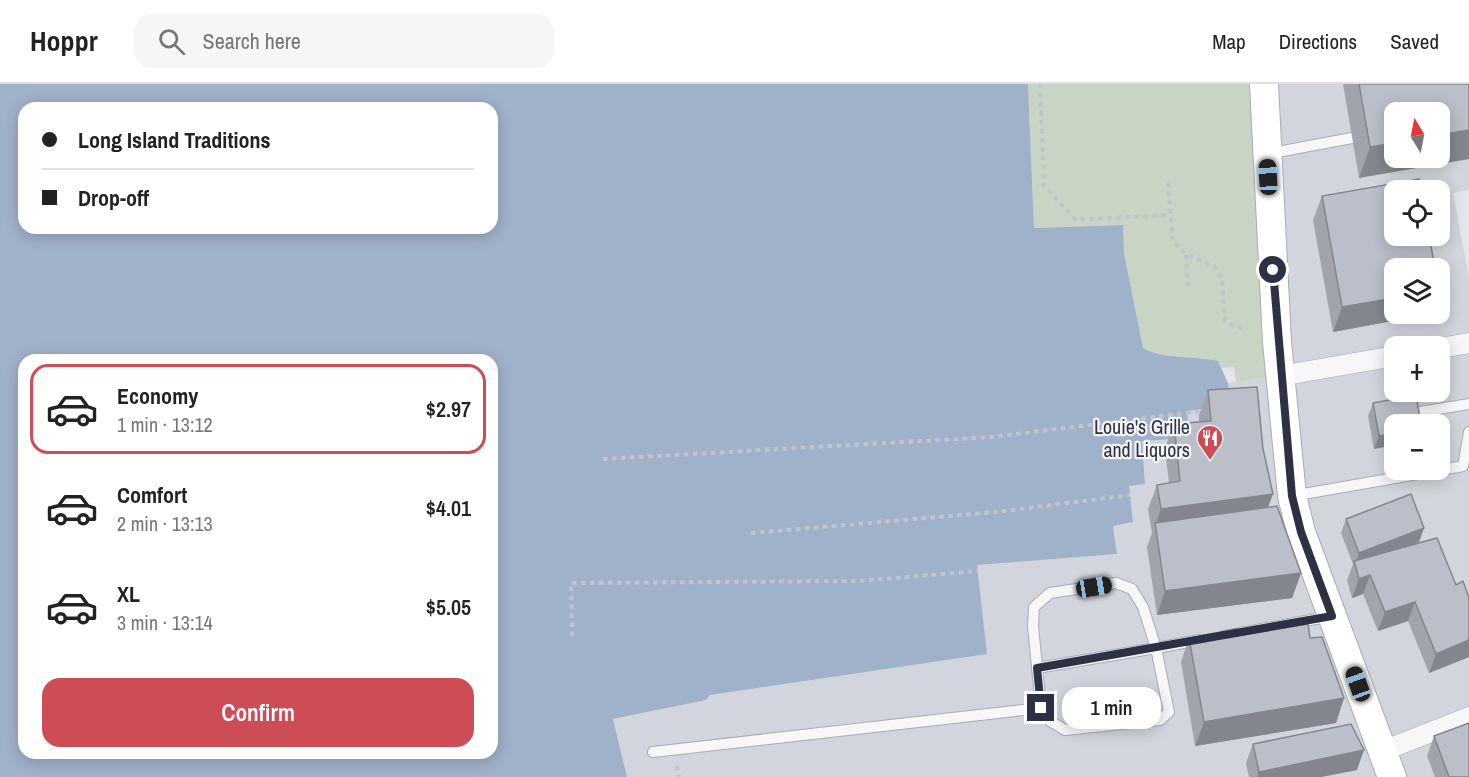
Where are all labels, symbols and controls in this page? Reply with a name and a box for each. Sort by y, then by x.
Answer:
search box [134,14,554,68]
text: Hoppr [30,22,98,60]
icon: search [155,25,188,58]
text: Search here [203,26,301,56]
text: Map [1212,27,1246,56]
text: Directions [1279,27,1357,56]
text: Saved [1390,27,1439,56]
north arrow [1384,102,1450,168]
map controls [1384,102,1450,480]
text: Long Island Traditions [78,125,270,155]
car [1258,159,1278,195]
button: locate [1384,180,1450,246]
text: Drop-off [78,183,149,213]
route start [1259,256,1286,283]
button: layers [1384,258,1450,324]
button: + [1384,336,1450,402]
text: Economy [117,381,198,411]
icon: car [45,382,99,436]
text: $2.97 [426,394,471,424]
text: 1 min · 13:12 [117,411,213,438]
place label: Louie's Grille and Liquors [1094,413,1190,463]
button: − [1384,414,1450,480]
restaurant icon: Louie's Grille and Liquors [1195,423,1225,461]
text: Comfort [117,480,187,510]
icon: car [45,481,99,535]
text: $4.01 [426,493,471,523]
text: 2 min · 13:13 [117,510,213,537]
car [1075,575,1113,599]
text: XL [117,579,140,609]
icon: car [45,580,99,634]
text: $5.05 [426,592,471,622]
text: 3 min · 13:14 [117,609,213,636]
car [1343,664,1373,704]
button: Confirm [42,678,474,747]
callout: 1 min [1062,687,1161,729]
route end [1027,694,1054,721]
text: 1 min [1090,694,1133,721]

